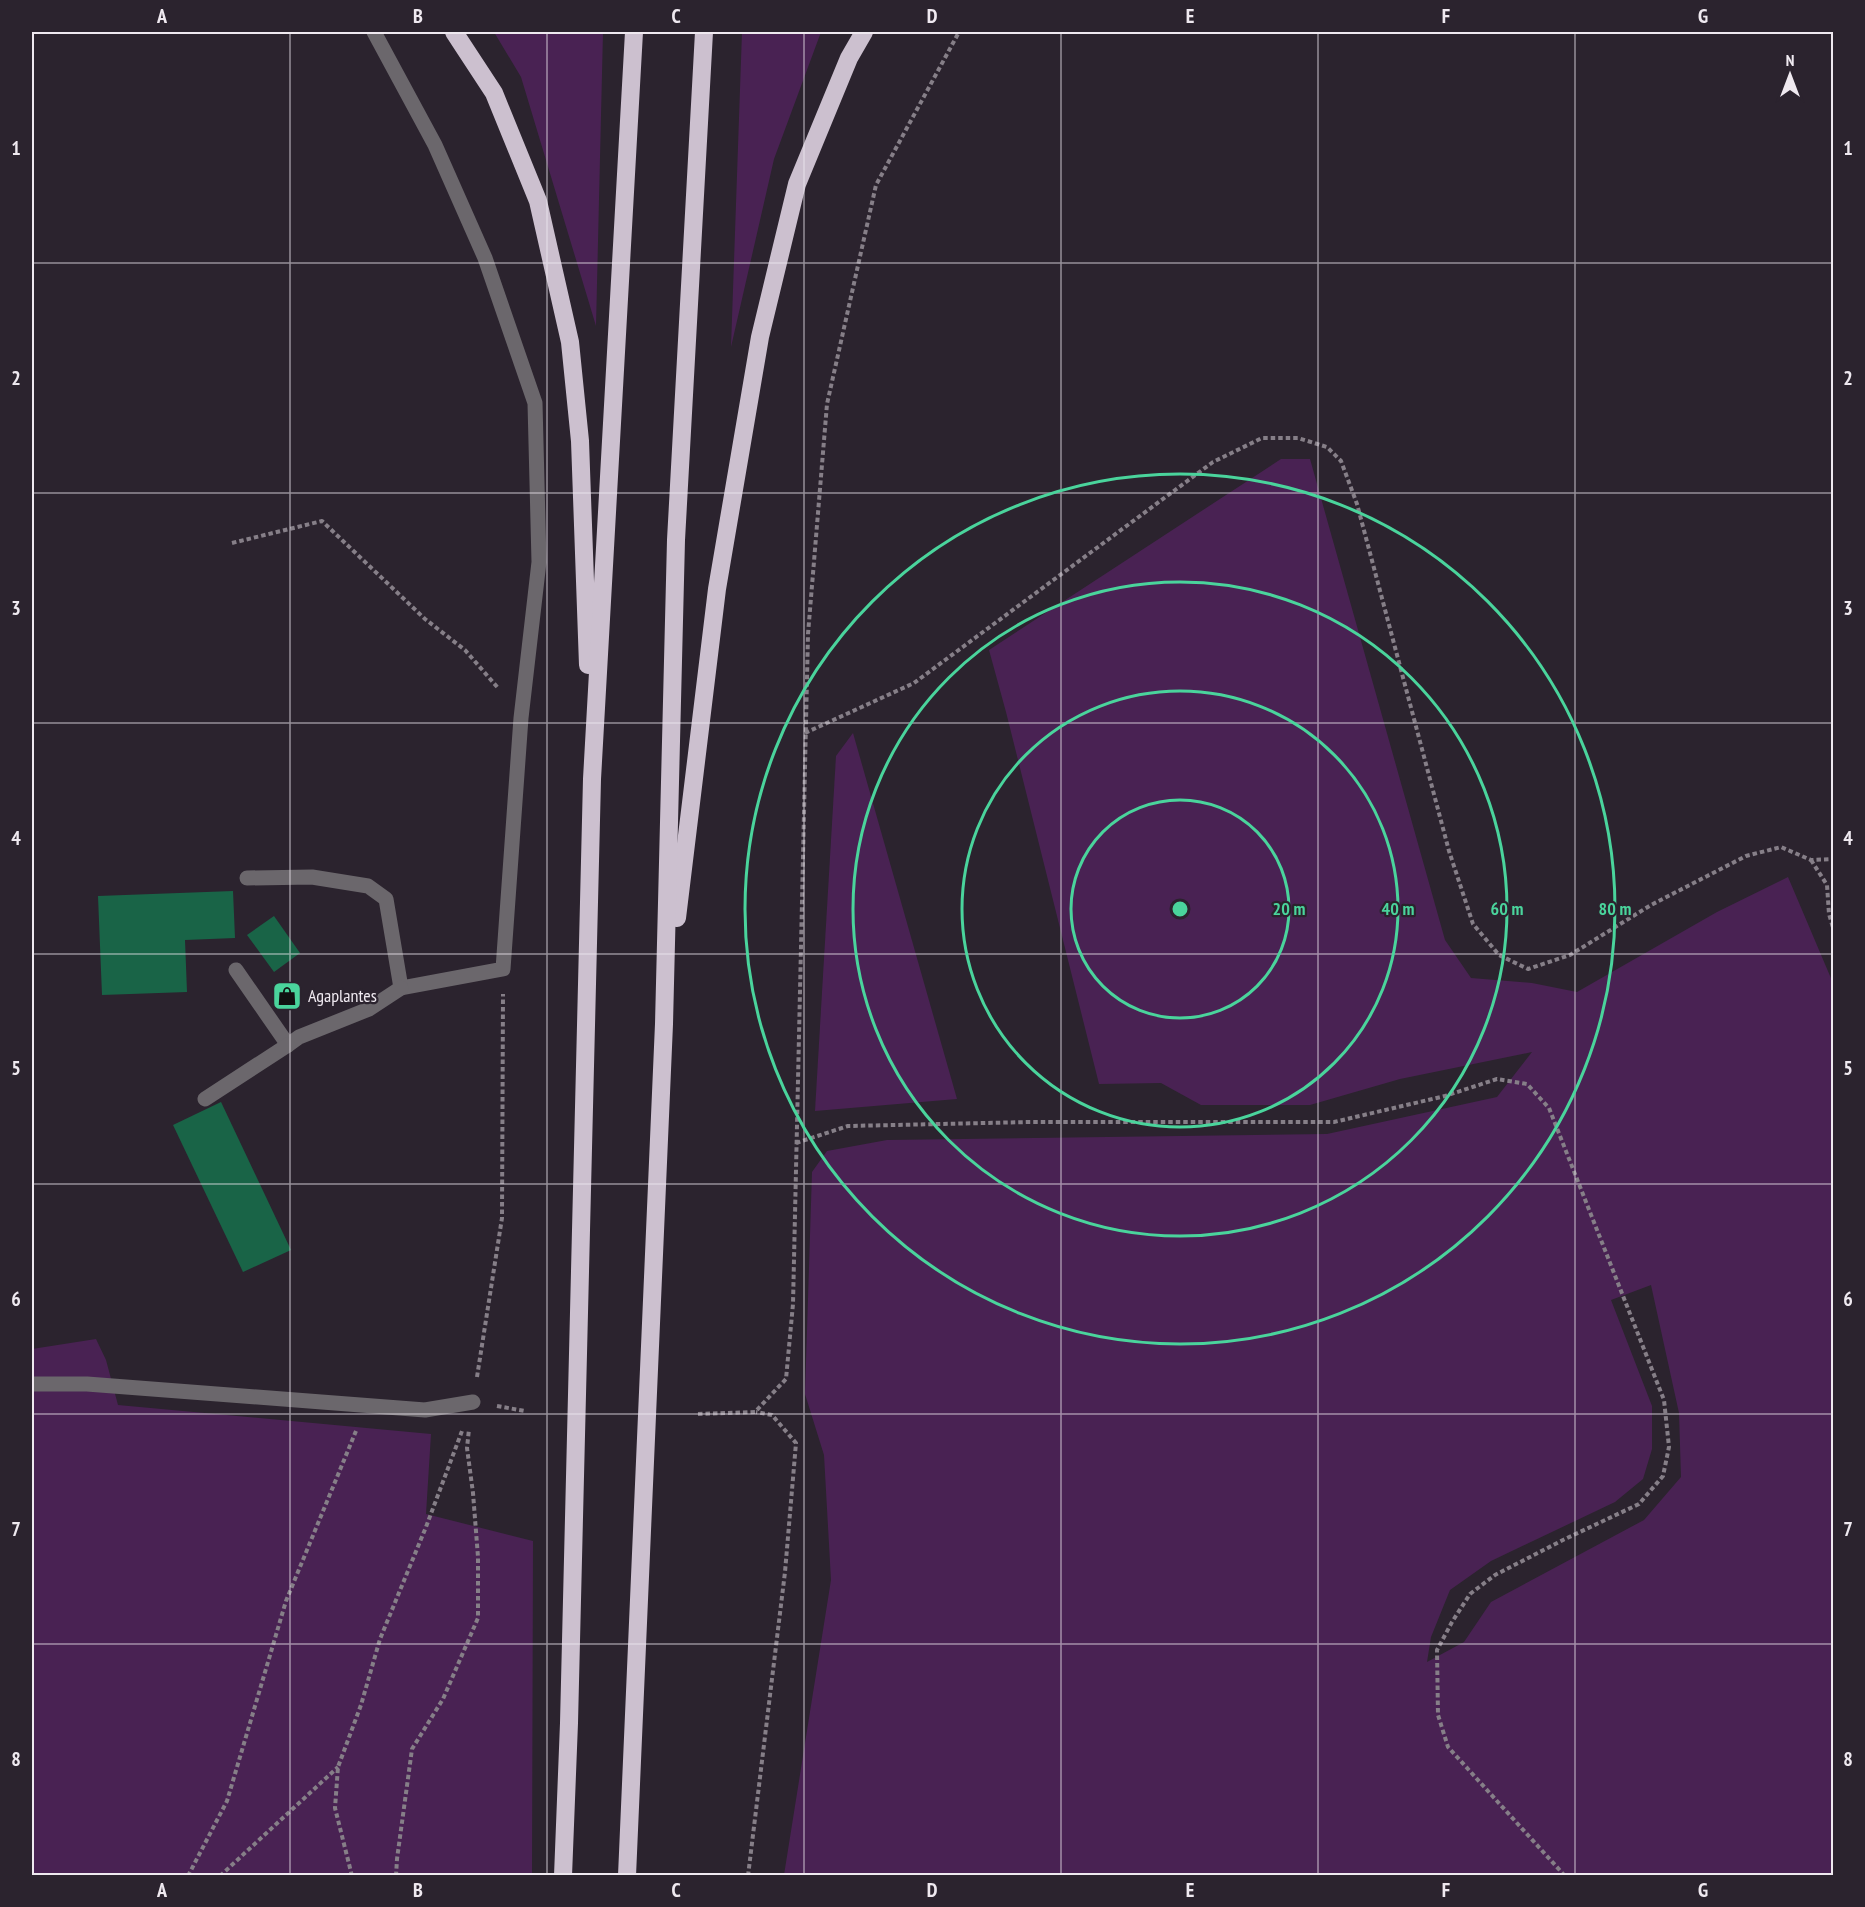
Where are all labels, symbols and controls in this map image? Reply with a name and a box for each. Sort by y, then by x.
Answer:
text: A [156,3,168,29]
text: B [413,3,423,29]
text: C [671,3,681,29]
text: D [927,3,938,29]
text: E [1186,3,1194,29]
text: F [1442,3,1450,29]
text: G [1698,3,1708,29]
north arrow [1760,45,1820,105]
text: N [1786,50,1794,70]
text: 1 [11,135,21,161]
text: 1 [1843,135,1853,161]
text: 2 [11,365,21,391]
text: 2 [1843,365,1853,391]
text: 3 [11,595,21,621]
text: 3 [1843,595,1853,621]
text: 4 [11,825,21,851]
text: 4 [1843,825,1853,851]
text: 20 m [1273,897,1305,920]
text: 40 m [1382,897,1414,920]
text: 60 m [1491,897,1523,920]
text: 80 m [1599,897,1631,920]
centre of rings [1170,899,1190,919]
shop icon: Agaplantes [271,980,303,1012]
place label: Agaplantes [308,984,377,1007]
text: 5 [11,1055,21,1081]
text: 5 [1843,1055,1853,1081]
text: 6 [11,1286,21,1312]
text: 6 [1843,1286,1853,1312]
text: 7 [11,1516,21,1542]
text: 7 [1843,1516,1853,1542]
text: 8 [11,1746,21,1772]
text: 8 [1843,1746,1853,1772]
text: A [156,1877,168,1903]
text: B [413,1877,423,1903]
text: C [671,1877,681,1903]
text: D [927,1877,938,1903]
text: E [1186,1877,1194,1903]
text: F [1442,1877,1450,1903]
text: G [1698,1877,1708,1903]

